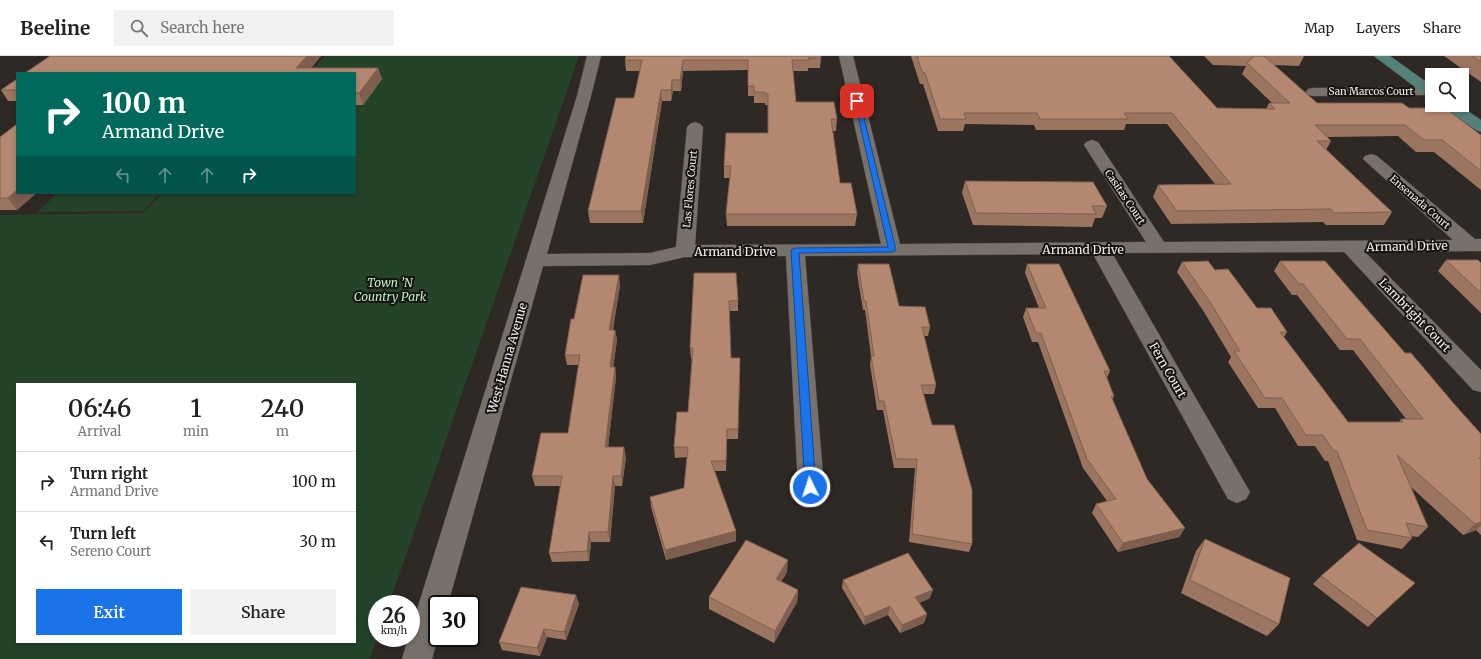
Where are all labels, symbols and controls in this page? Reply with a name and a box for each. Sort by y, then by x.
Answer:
search box [114,10,394,46]
text: Beeline [20,16,90,40]
icon: search [128,17,150,39]
text: Search here [160,18,244,37]
text: Map [1304,19,1334,37]
text: Layers [1356,19,1401,37]
text: Share [1423,19,1461,37]
map controls [1425,68,1469,112]
button: search [1425,68,1469,112]
pin [840,84,874,118]
text: 100 m [102,85,186,121]
street label: San Marcos Court [1329,85,1414,98]
icon: right [36,88,88,140]
icon: arrive [846,90,868,112]
text: Armand Drive [102,120,224,143]
street label: Las Flores Court [680,150,700,228]
icon: left [112,164,134,186]
icon: ahead [154,164,176,186]
icon: ahead [196,164,218,186]
icon: right [238,164,260,186]
street label: Casitas Court [1102,167,1148,227]
street label: Ensenada Court [1387,172,1453,232]
street label: Armand Drive [1365,238,1448,254]
street label: Armand Drive [1041,242,1124,257]
street label: Armand Drive [693,244,776,259]
park label: Town ’N Country Park [354,275,427,304]
street label: Lambright Court [1376,275,1454,355]
street label: West Hanna Avenue [484,301,530,416]
street label: Fern Court [1146,340,1190,401]
text: 06:46 [68,393,131,424]
text: 1 [190,393,201,424]
text: 240 [260,393,304,424]
text: Arrival [78,423,121,440]
text: min [183,423,209,440]
text: m [276,423,289,440]
text: Turn right [70,464,148,483]
position arrow [789,466,831,508]
icon: right [36,471,58,493]
text: 100 m [292,472,336,491]
text: Armand Drive [70,483,158,500]
text: Turn left [70,524,136,543]
icon: left [36,531,58,553]
text: 30 m [299,532,336,551]
text: Sereno Court [70,543,151,560]
button: Exit [36,589,182,635]
button: Share [190,589,336,635]
speed limit sign: 30 [428,595,480,647]
text: 26 [382,603,406,628]
text: km/h [381,624,407,637]

